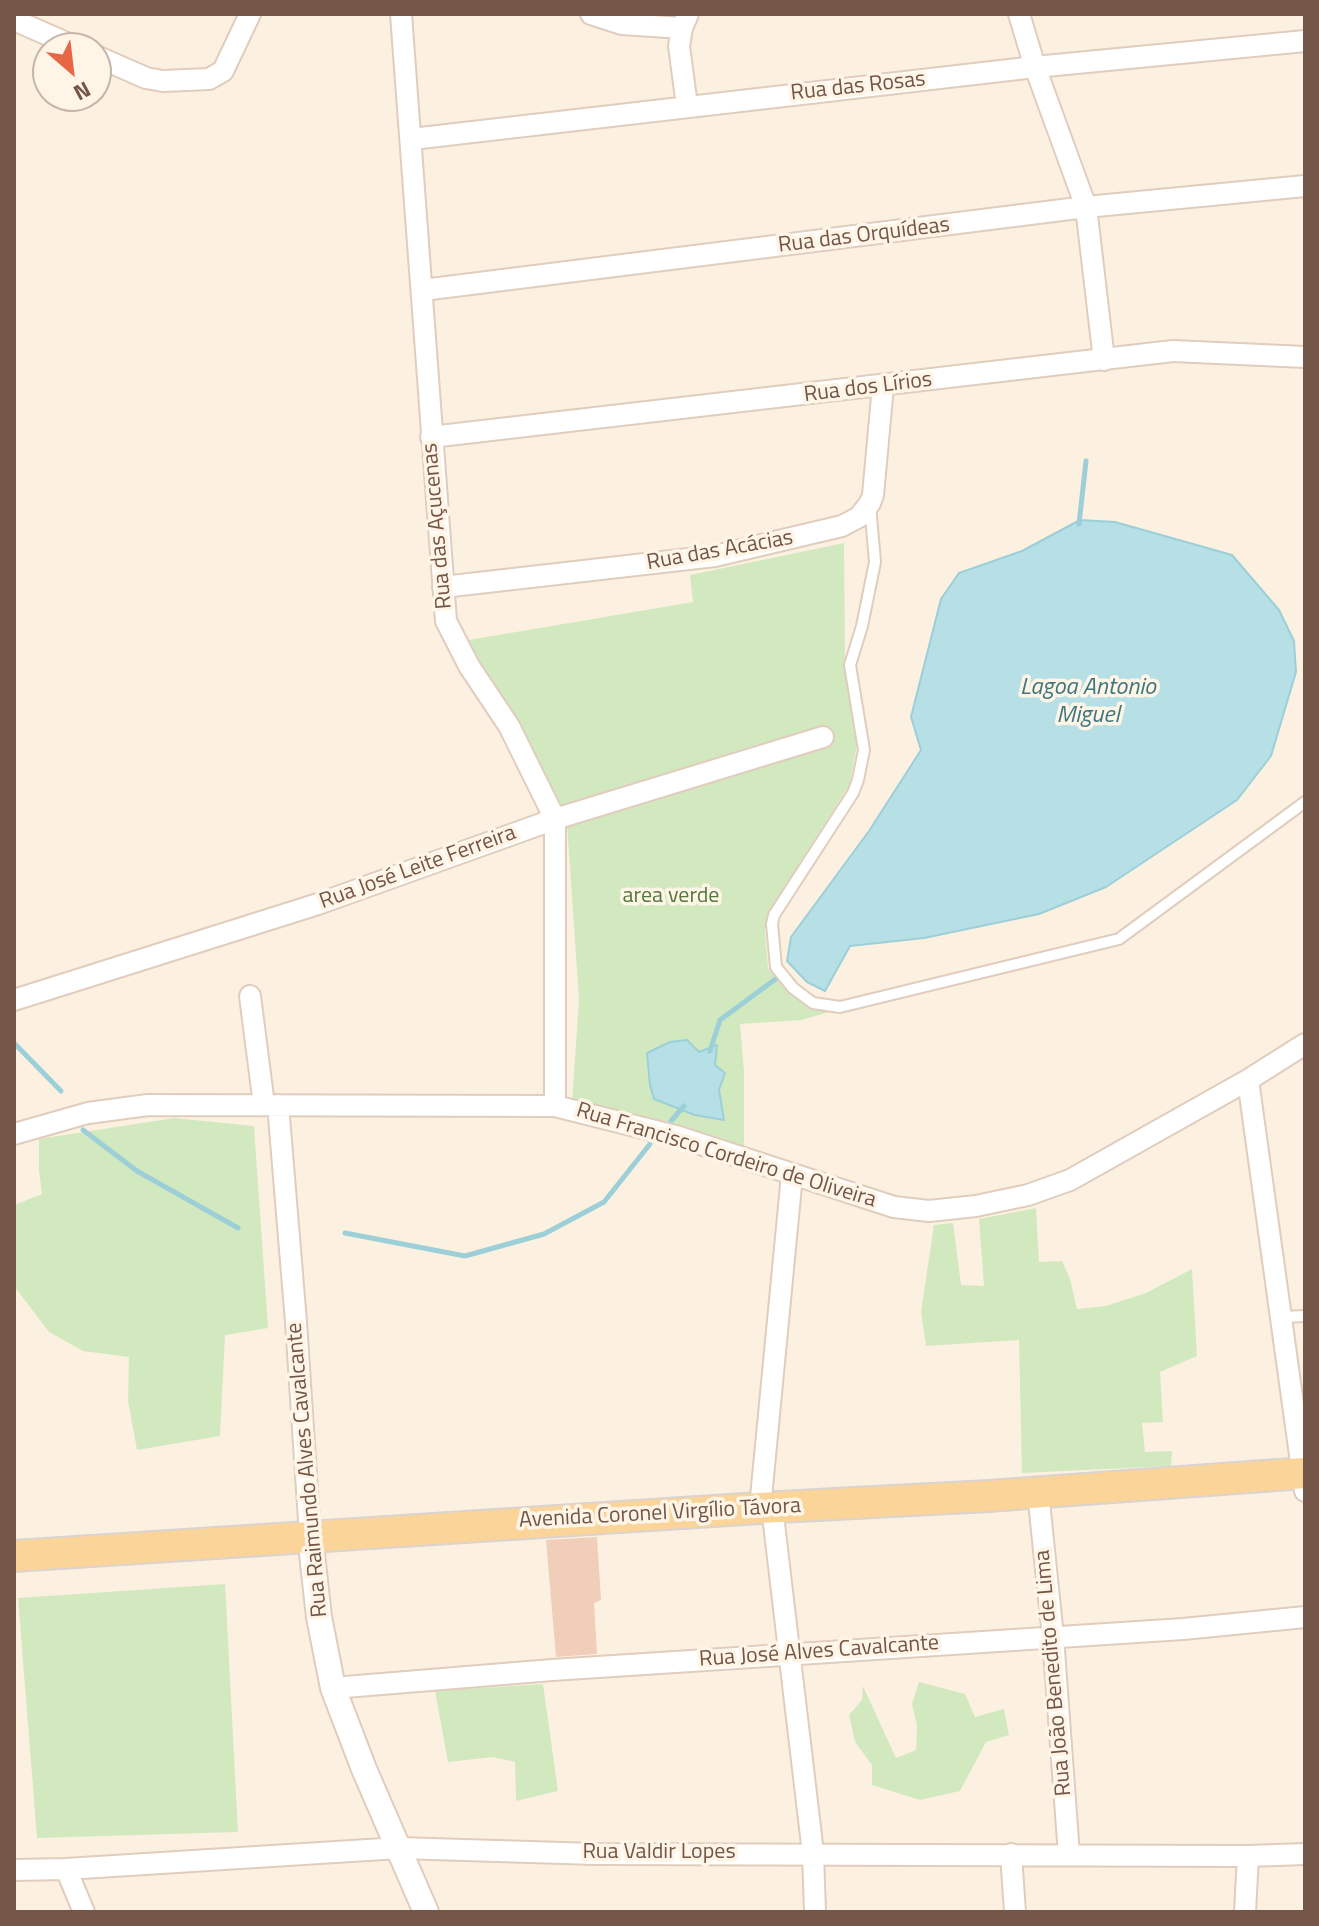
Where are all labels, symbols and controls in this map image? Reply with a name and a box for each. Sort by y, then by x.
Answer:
north arrow [32,32,112,112]
street label: Rua das Rosas [789,67,927,107]
text: N [68,73,97,110]
street label: Rua das Orquídeas [777,212,951,260]
street label: Rua dos Lírios [802,367,934,409]
street label: Rua das Açucenas [418,442,458,610]
street label: Rua das Acácias [645,525,795,577]
water label: Lagoa Antonio Miguel [1020,674,1156,730]
street label: Rua José Leite Ferreira [316,820,520,916]
park label: area verde [623,884,719,910]
street label: Rua Francisco Cordeiro de Oliveira [573,1098,879,1214]
street label: Rua Raimundo Alves Cavalcante [282,1322,334,1618]
street label: Avenida Coronel Virgílio Távora [518,1493,802,1535]
street label: Rua João Benedito de Lima [1030,1549,1078,1797]
street label: Rua José Alves Cavalcante [698,1630,940,1674]
street label: Rua Valdir Lopes [582,1840,736,1866]

